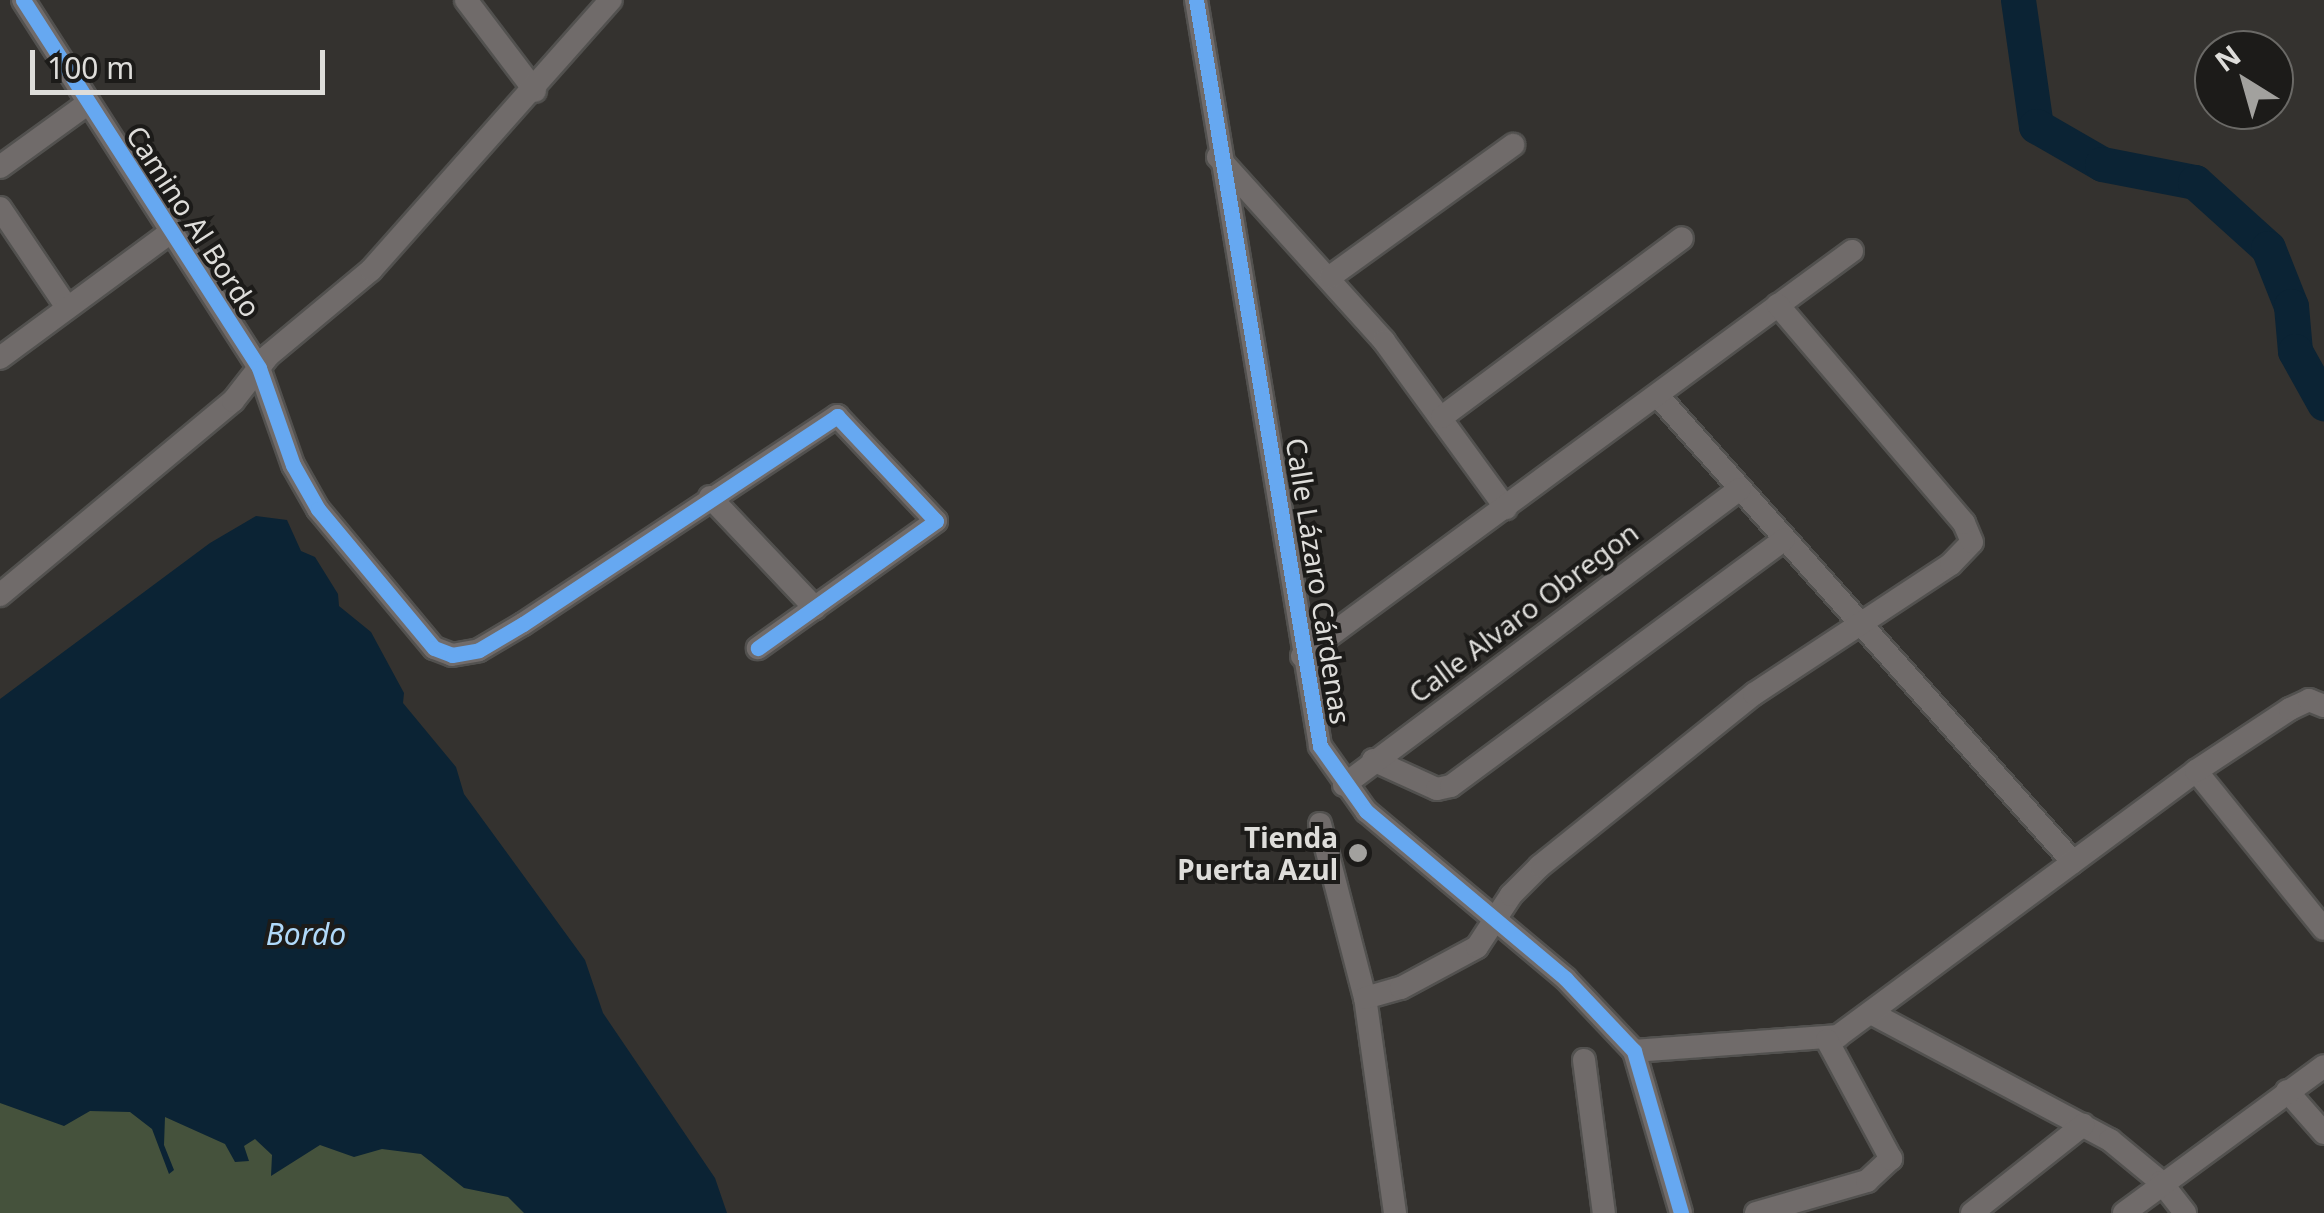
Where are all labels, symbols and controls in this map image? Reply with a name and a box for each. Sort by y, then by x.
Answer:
scale bar [35,30,330,92]
north arrow [2194,30,2294,130]
text: N [2207,36,2248,80]
text: 100 m [47,47,134,88]
street label: Camino Al Bordo [120,119,268,323]
street label: Calle Lázaro Cárdenas [1280,436,1358,726]
street label: Calle Alvaro Obregon [1402,515,1644,709]
place label: Tienda Puerta Azul [1177,820,1338,886]
marker: Tienda Puerta Azul [1347,842,1369,864]
water label: Bordo [266,916,346,952]

